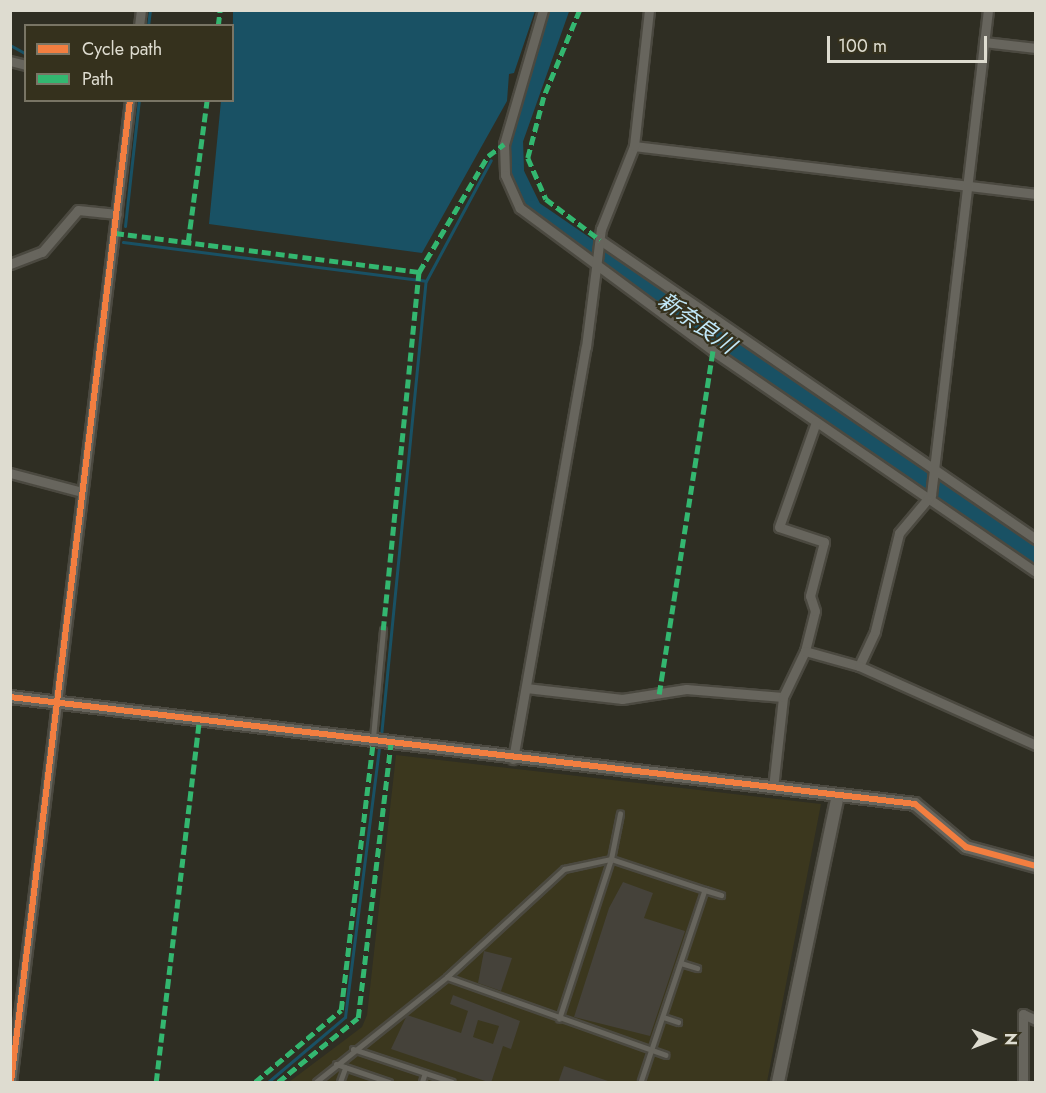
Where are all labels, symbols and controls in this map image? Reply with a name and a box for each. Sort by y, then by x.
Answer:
legend [24,24,234,102]
scale bar [830,24,990,62]
text: 100 m [838,33,887,59]
text: Cycle path [82,36,162,62]
text: Path [82,66,114,92]
water label: 新奈良川 [653,287,741,359]
north arrow [962,1009,1022,1069]
text: N [999,1033,1022,1045]

